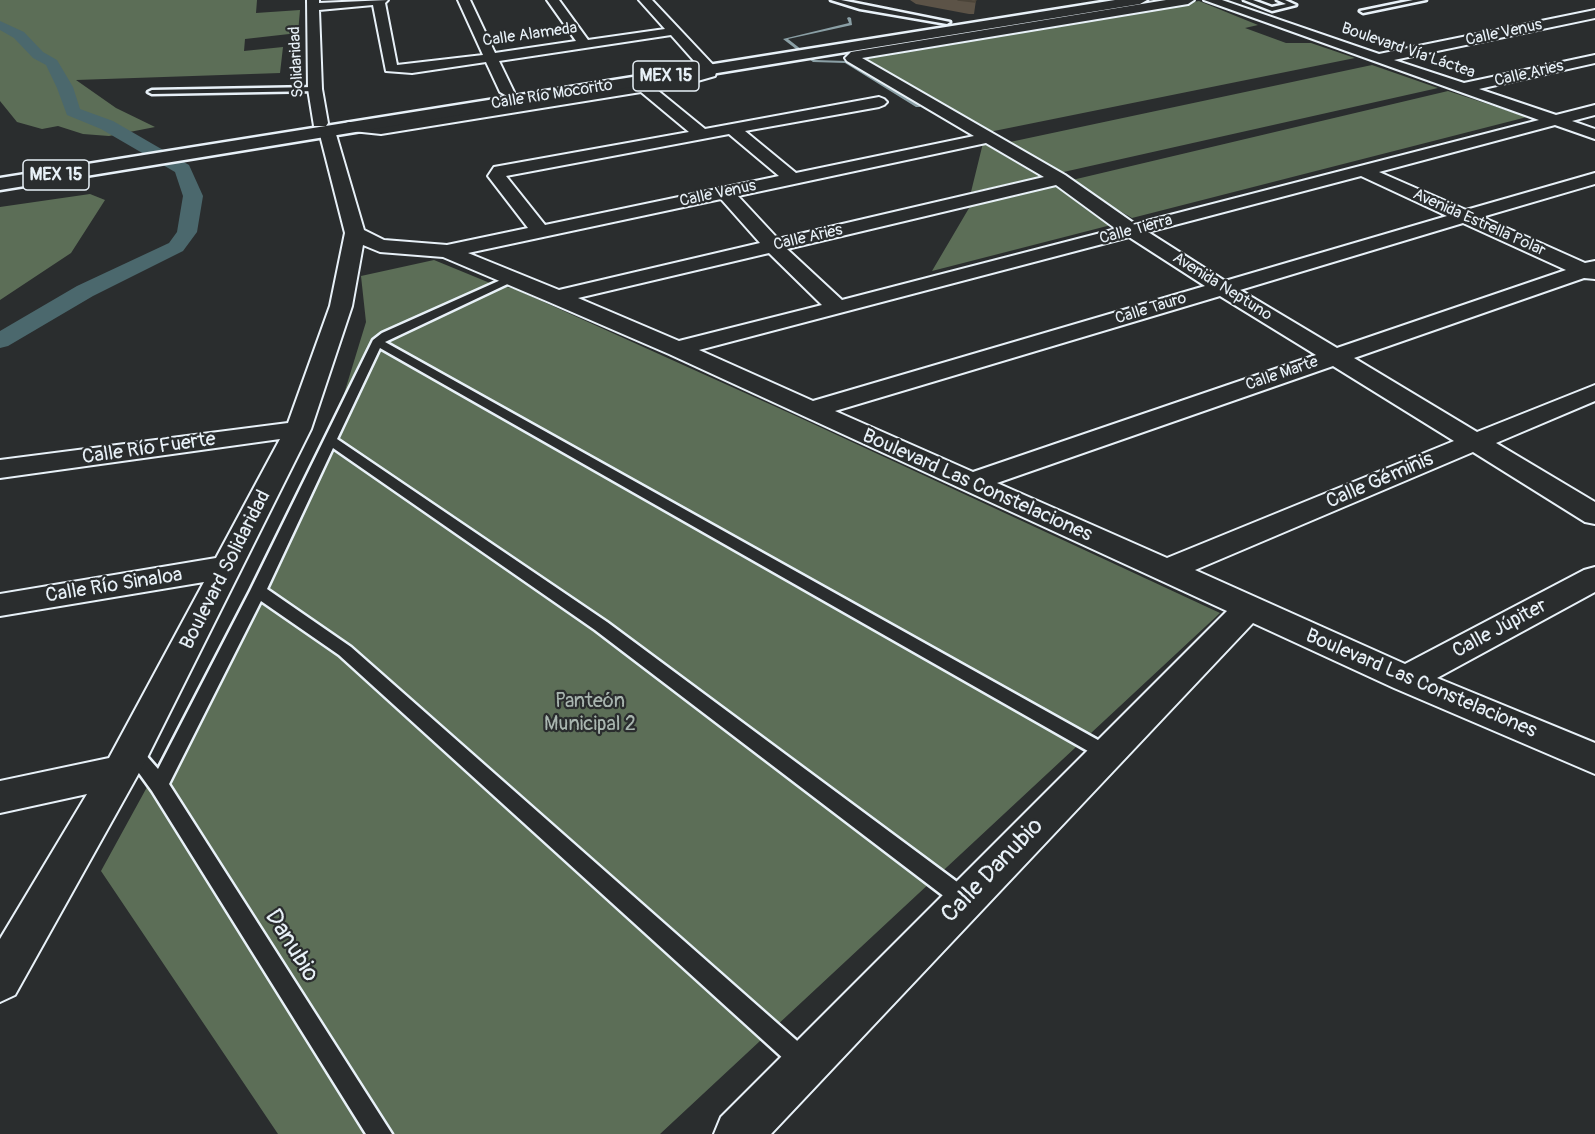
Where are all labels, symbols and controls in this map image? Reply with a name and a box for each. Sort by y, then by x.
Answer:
street label: Calle Venus [1464,16,1544,50]
street label: Calle Alameda [481,19,579,51]
street label: Boulevard Vía Láctea [1339,19,1477,83]
street label: Solidaridad [286,26,308,98]
street label: Calle Aries [1493,57,1565,91]
road number: MEX 15 [633,61,699,91]
street label: Calle Río Mocorito [490,76,614,114]
road number: MEX 15 [23,160,89,190]
street label: Calle Venus [678,177,758,211]
street label: Avenida Estrella Polar [1410,185,1548,261]
street label: Calle Tierra [1097,211,1175,249]
street label: Calle Aries [772,221,844,255]
street label: Avenida Neptuno [1169,249,1275,325]
street label: Calle Tauro [1113,289,1189,329]
street label: Calle Marte [1243,353,1321,395]
street label: Boulevard Las Constelaciones [858,424,1096,548]
street label: Calle Río Fuerte [81,428,217,470]
street label: Calle Géminis [1323,448,1437,514]
street label: Boulevard Solidaridad [176,486,276,654]
street label: Calle Río Sinaloa [44,563,184,609]
street label: Calle Júpiter [1449,594,1551,664]
street label: Boulevard Las Constelaciones [1302,624,1540,744]
park label: Panteón Municipal 2 [544,690,636,737]
street label: Calle Danubio [936,813,1050,929]
street label: Danubio [258,904,324,988]

